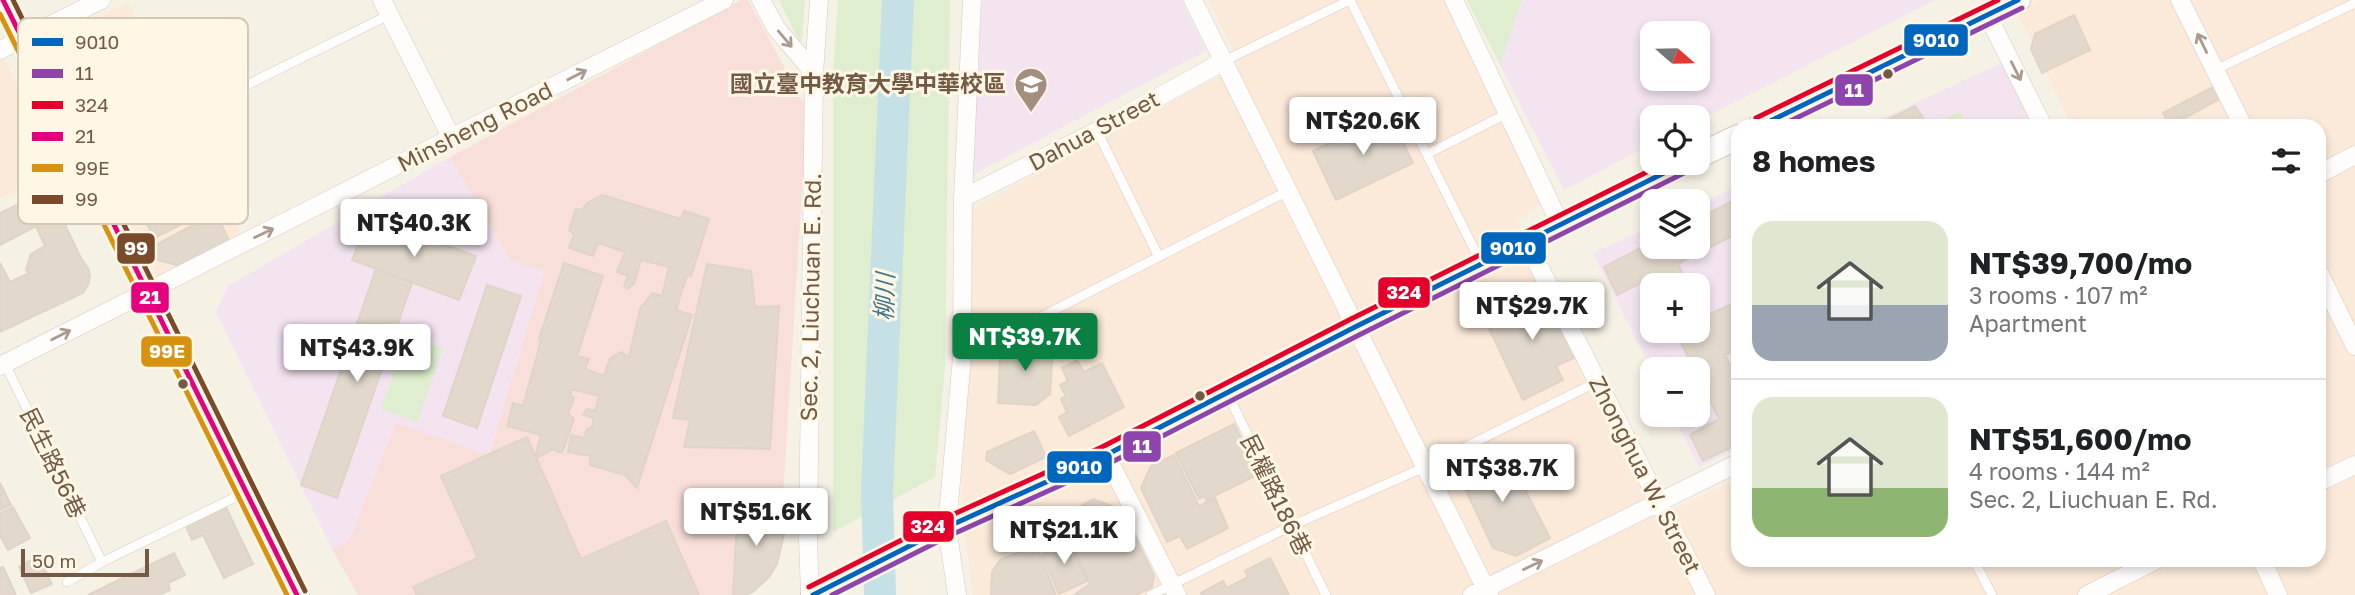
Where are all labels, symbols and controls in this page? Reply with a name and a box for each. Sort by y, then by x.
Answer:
legend [18,18,248,224]
north arrow [1640,21,1710,91]
map controls [1640,21,1710,427]
line badge: 9010 [1903,23,1969,57]
text: 9010 [1913,28,1959,51]
one-way arrow [777,29,793,47]
text: 9010 [75,30,119,53]
one-way arrow [2194,33,2208,54]
one-way arrow [2009,60,2023,81]
text: 11 [75,61,93,84]
school or university icon: 國立臺中教育大學中華校區 [1012,65,1050,114]
unlabelled marker [1881,67,1895,81]
one-way arrow [566,68,586,82]
place label: 國立臺中教育大學中華校區 [730,69,1006,97]
line badge: 11 [1834,73,1874,107]
street label: Minsheng Road [392,75,557,177]
text: 11 [1844,78,1864,101]
street label: Dahua Street [1023,84,1164,176]
text: 324 [75,93,109,116]
pin: NT$20.6K [1291,97,1435,157]
button: locate [1640,105,1710,175]
text: NT$20.6K [1305,106,1421,134]
text: 21 [75,124,95,147]
icon: filters [2267,142,2305,180]
text: 8 homes [1752,143,1876,179]
text: 99E [75,156,110,179]
street label: Sec. 2, Liuchuan E. Rd. [794,172,826,422]
text: 99 [75,187,98,210]
button: layers [1640,189,1710,259]
pin: NT$40.3K [342,200,486,259]
text: NT$40.3K [356,208,472,236]
one-way arrow [253,225,274,239]
line badge: 9010 [1480,231,1547,265]
line badge: 99 [116,232,156,265]
text: 99 [124,236,148,259]
text: 9010 [1490,236,1536,259]
text: NT$39,700/mo [1969,245,2192,281]
icon: home [1808,249,1892,333]
water label: 柳川 [868,269,899,321]
button: + [1640,273,1710,343]
line badge: 324 [1377,276,1431,309]
text: 324 [1386,280,1422,303]
line badge: 21 [130,281,170,314]
text: 3 rooms · 107 m² [1969,281,2147,309]
pin: NT$29.7K [1460,282,1604,342]
text: 21 [139,285,161,308]
text: NT$29.7K [1475,291,1589,319]
text: Apartment [1969,309,2087,337]
pin: NT$39.7K [953,314,1097,373]
text: NT$39.7K [968,322,1082,350]
pin: NT$43.9K [285,324,429,384]
one-way arrow [50,328,71,341]
text: NT$43.9K [300,333,414,361]
line badge: 99E [140,335,193,368]
text: 99E [149,339,185,362]
button: − [1640,357,1710,427]
street label: Zhonghua W. Street [1584,371,1708,578]
unlabelled marker [176,377,190,391]
unlabelled marker [1193,389,1207,403]
street label: 民生路56巷 [15,403,93,522]
text: NT$51,600/mo [1969,421,2191,457]
icon: home [1808,425,1892,509]
line badge: 11 [1122,430,1162,463]
street label: 民權路186巷 [1236,430,1318,560]
text: 11 [1132,434,1152,457]
pin: NT$38.7K [1430,444,1574,504]
line badge: 9010 [1046,450,1113,484]
text: NT$38.7K [1445,453,1559,481]
text: 9010 [1056,455,1102,478]
text: 4 rooms · 144 m² [1969,457,2150,485]
text: Sec. 2, Liuchuan E. Rd. [1969,485,2218,513]
pin: NT$51.6K [684,489,828,548]
text: NT$51.6K [700,497,812,525]
pin: NT$21.1K [992,506,1136,566]
line badge: 324 [902,510,955,543]
text: 324 [910,514,946,537]
text: NT$21.1K [1009,515,1119,543]
scale bar [21,546,149,578]
text: 50 m [32,549,76,572]
one-way arrow [1522,558,1543,571]

